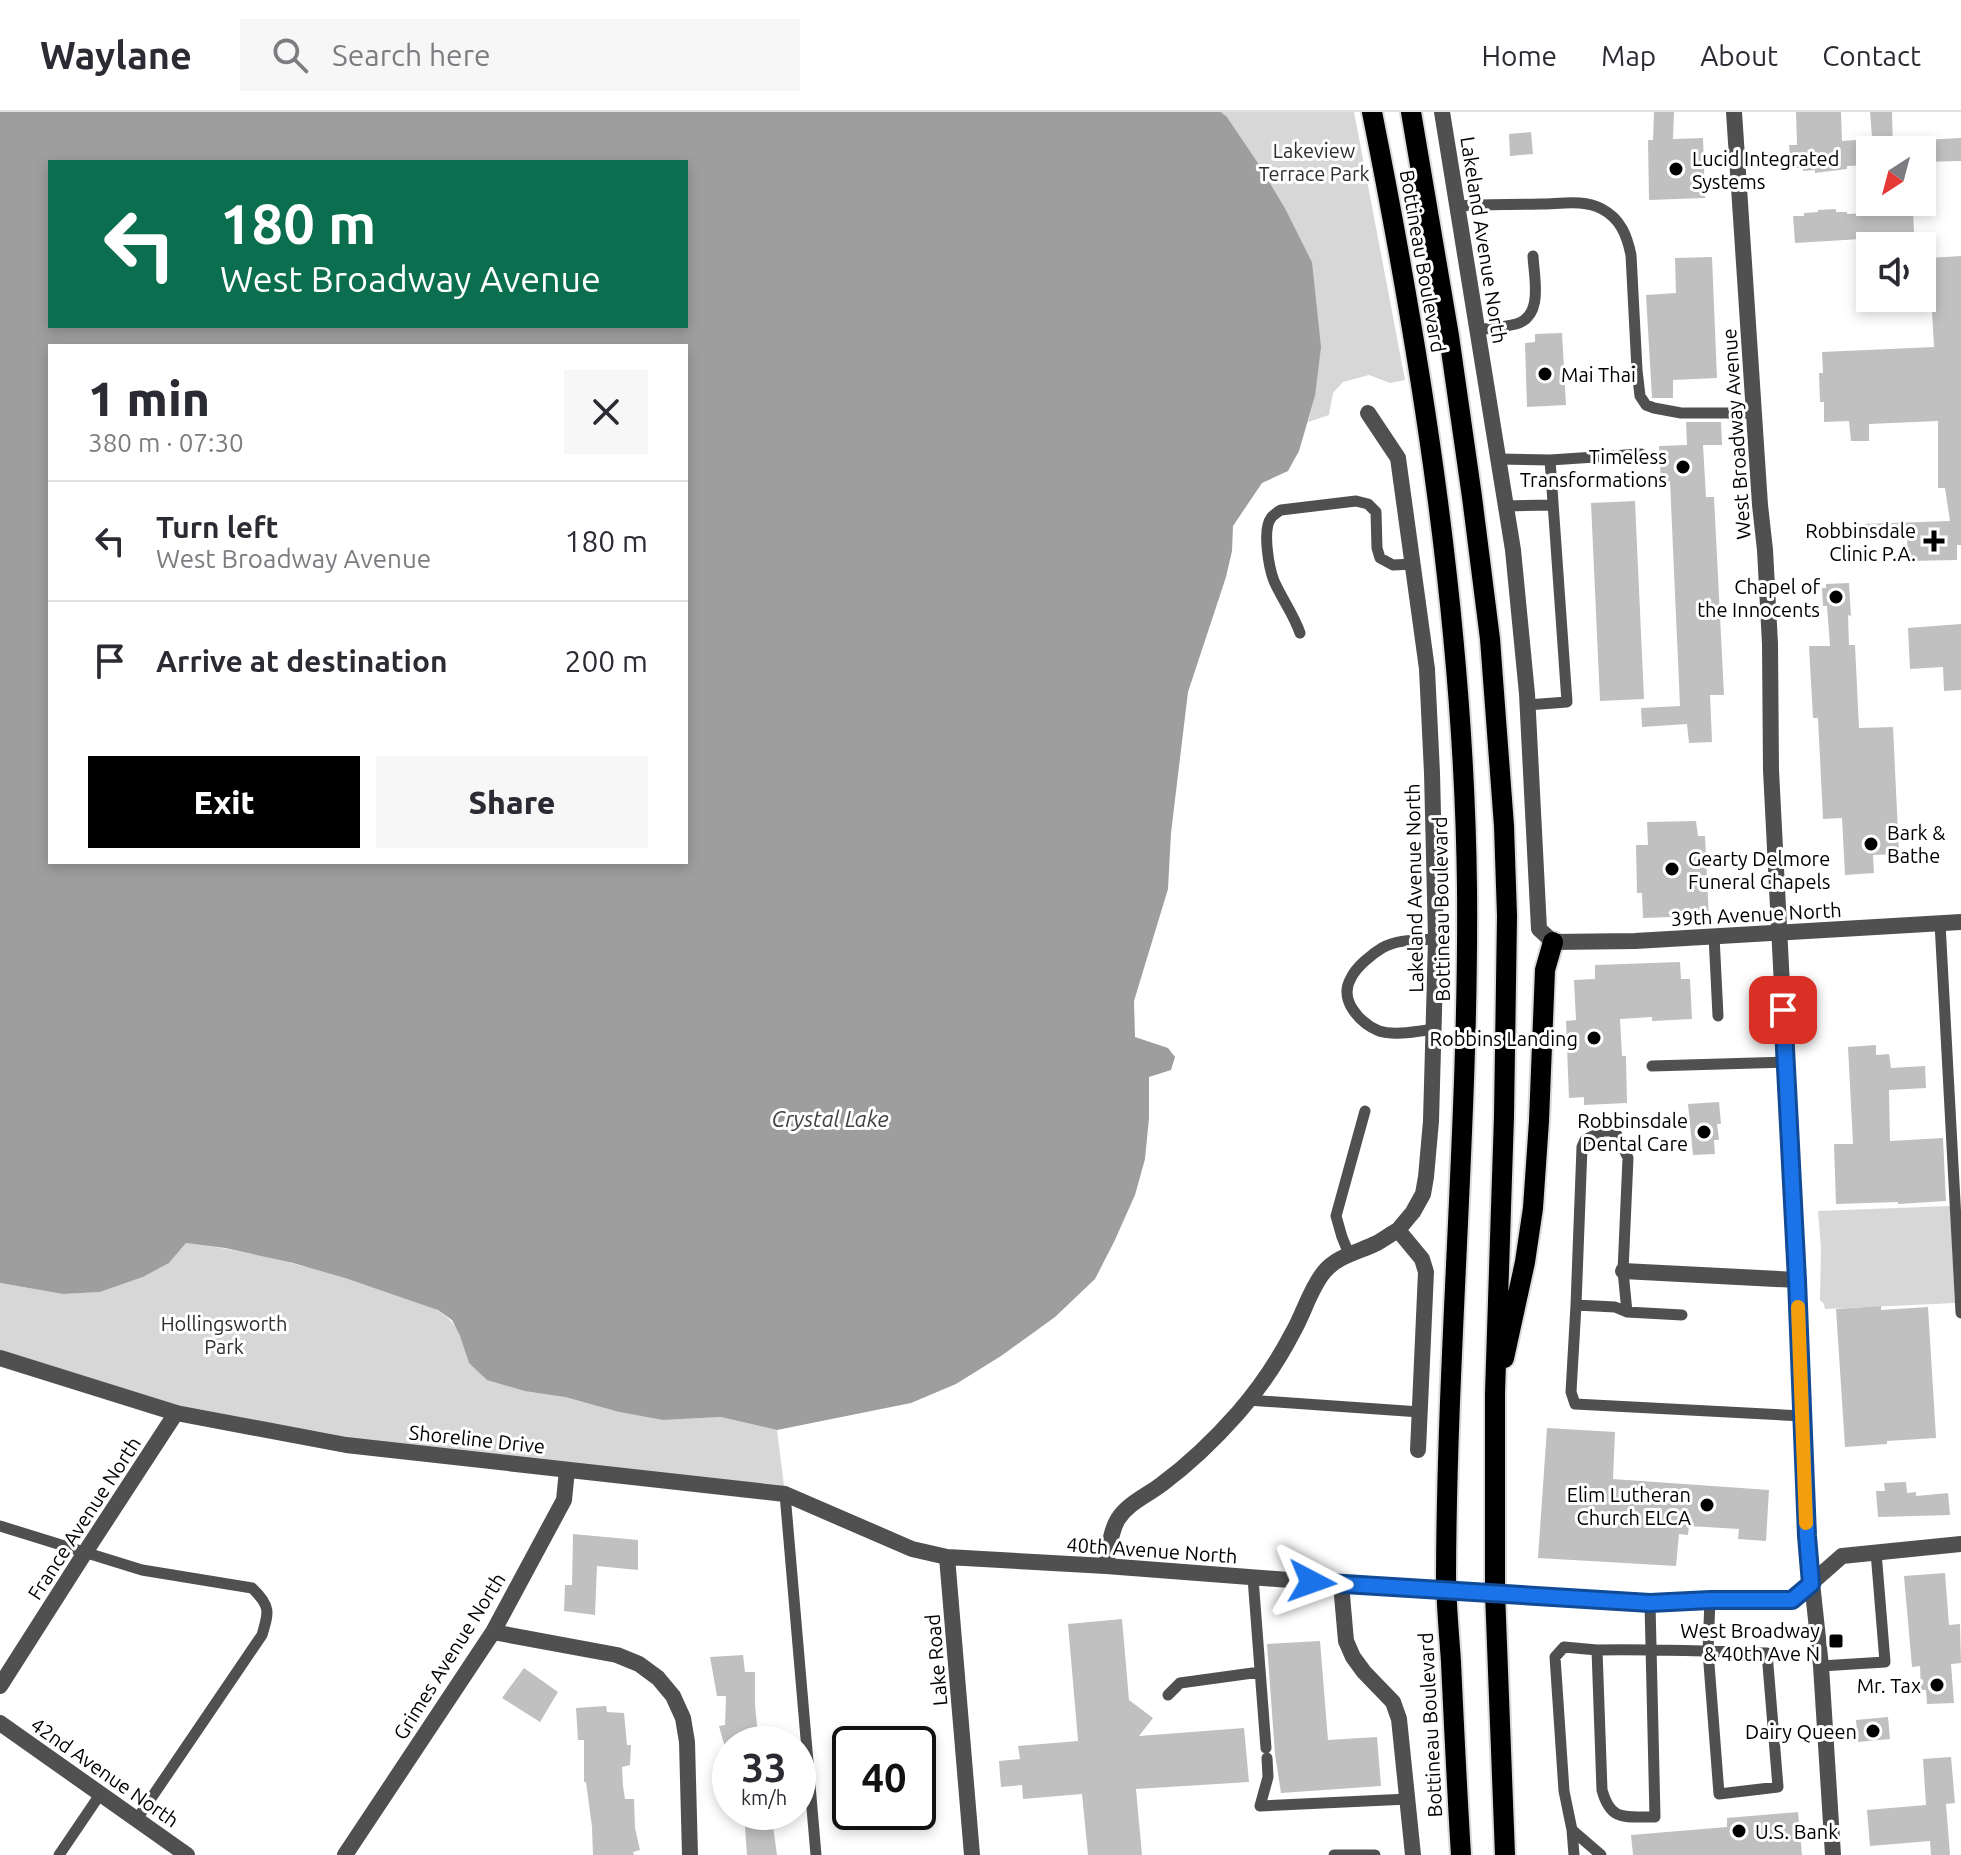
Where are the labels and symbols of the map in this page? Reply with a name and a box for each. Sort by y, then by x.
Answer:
street label: Lakeland Avenue North [1456,135,1512,345]
north arrow [1856,136,1936,216]
park label: Lakeview Terrace Park [1258,139,1370,185]
place label: Lucid Integrated Systems [1692,147,1839,193]
marker: Lucid Integrated Systems [1667,160,1685,178]
street label: Bottineau Boulevard [1396,168,1450,354]
street label: West Broadway Avenue [1717,328,1755,540]
place label: Mai Thai [1561,363,1636,386]
marker: Mai Thai [1536,365,1554,383]
place label: Timeless Transformations [1520,445,1667,491]
marker: Timeless Transformations [1674,458,1692,476]
place label: Robbinsdale Clinic P.A. [1805,519,1916,565]
marker: Robbinsdale Clinic P.A. [1923,530,1945,552]
place label: Chapel of the Innocents [1697,575,1820,621]
marker: Chapel of the Innocents [1827,588,1845,606]
street label: Lakeland Avenue North [1401,783,1427,993]
street label: Bottineau Boulevard [1428,816,1454,1002]
place label: Bark & Bathe [1887,821,1945,867]
marker: Bark & Bathe [1862,835,1880,853]
place label: Gearty Delmore Funeral Chapels [1688,847,1830,893]
marker: Gearty Delmore Funeral Chapels [1663,860,1681,878]
street label: 39th Avenue North [1670,898,1842,930]
pin [1749,976,1817,1044]
place label: Robbins Landing [1430,1027,1578,1050]
marker: Robbins Landing [1585,1029,1603,1047]
water label: Crystal Lake [771,1106,889,1131]
place label: Robbinsdale Dental Care [1577,1109,1688,1155]
marker: Robbinsdale Dental Care [1695,1123,1713,1141]
park label: Hollingsworth Park [161,1312,287,1358]
street label: Shoreline Drive [408,1420,546,1458]
street label: France Avenue North [23,1432,145,1604]
place label: Elim Lutheran Church ELCA [1567,1483,1691,1529]
marker: Elim Lutheran Church ELCA [1698,1496,1716,1514]
street label: 40th Avenue North [1066,1533,1238,1567]
position arrow [1270,1540,1354,1624]
street label: Grimes Avenue North [388,1568,510,1744]
street label: Lake Road [921,1613,951,1707]
place label: West Broadway & 40th Ave N [1680,1619,1820,1665]
street label: Bottineau Boulevard [1414,1632,1446,1818]
marker: West Broadway & 40th Ave N [1827,1632,1845,1650]
place label: Mr. Tax [1857,1674,1921,1697]
marker: Mr. Tax [1928,1676,1946,1694]
street label: 42nd Avenue North [27,1712,183,1832]
place label: Dairy Queen [1745,1720,1857,1743]
marker: Dairy Queen [1864,1722,1882,1740]
speed limit sign: 40 [832,1726,936,1830]
place label: U.S. Bank [1755,1820,1838,1843]
marker: U.S. Bank [1730,1822,1748,1840]

